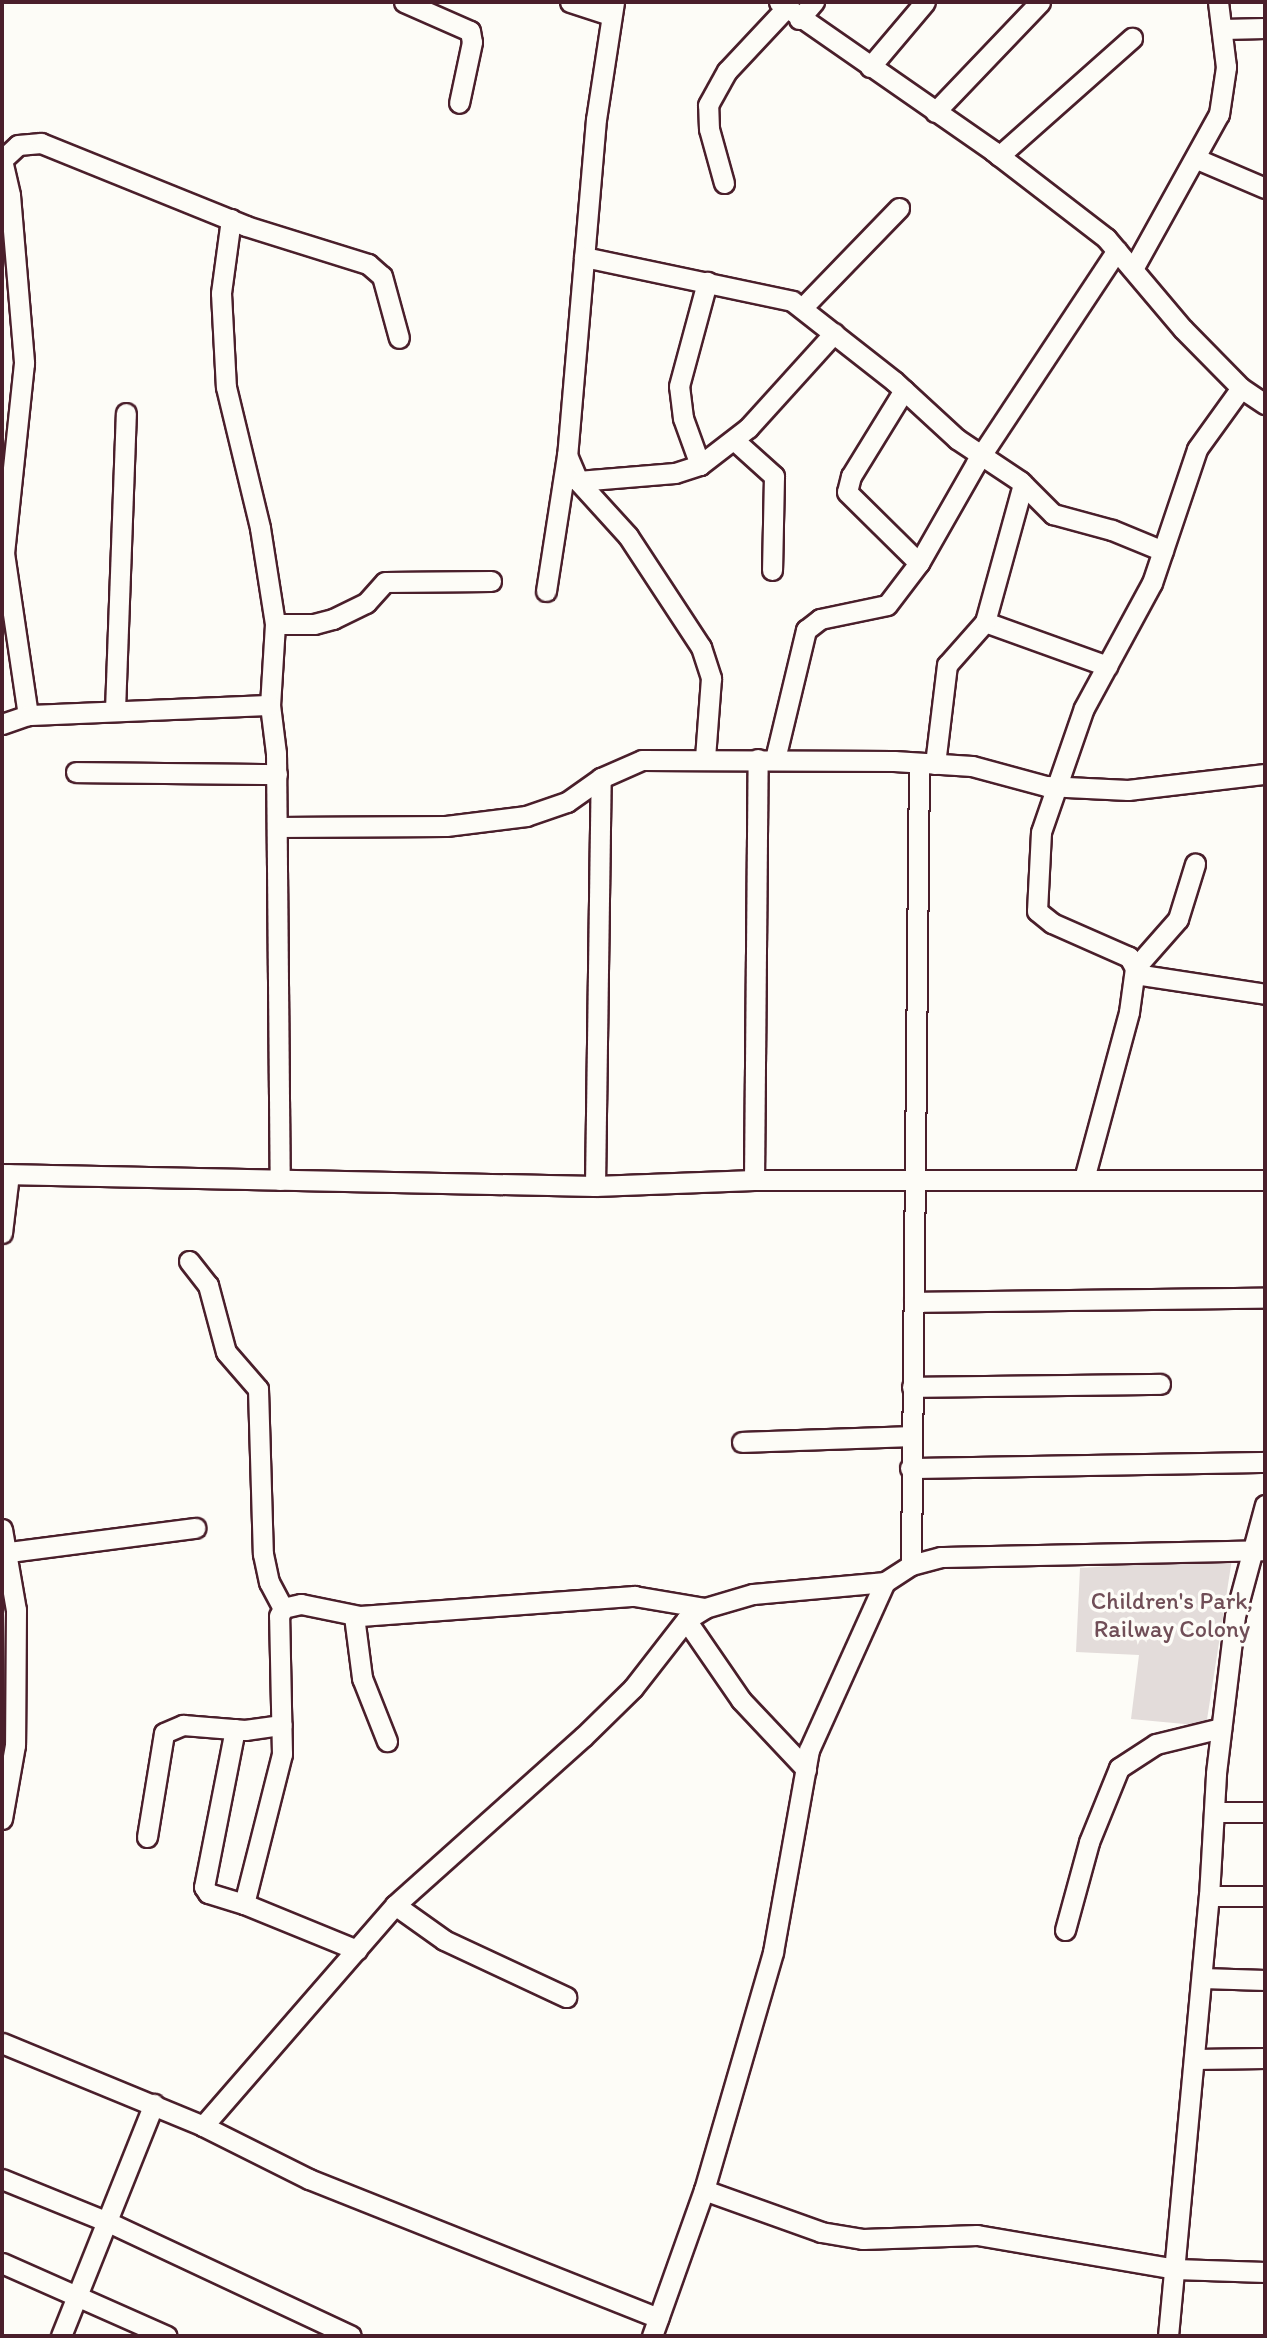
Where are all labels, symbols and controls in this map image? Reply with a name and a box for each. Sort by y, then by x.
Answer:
park label: Children's Park, Railway Colony [1091,1587,1253,1643]

